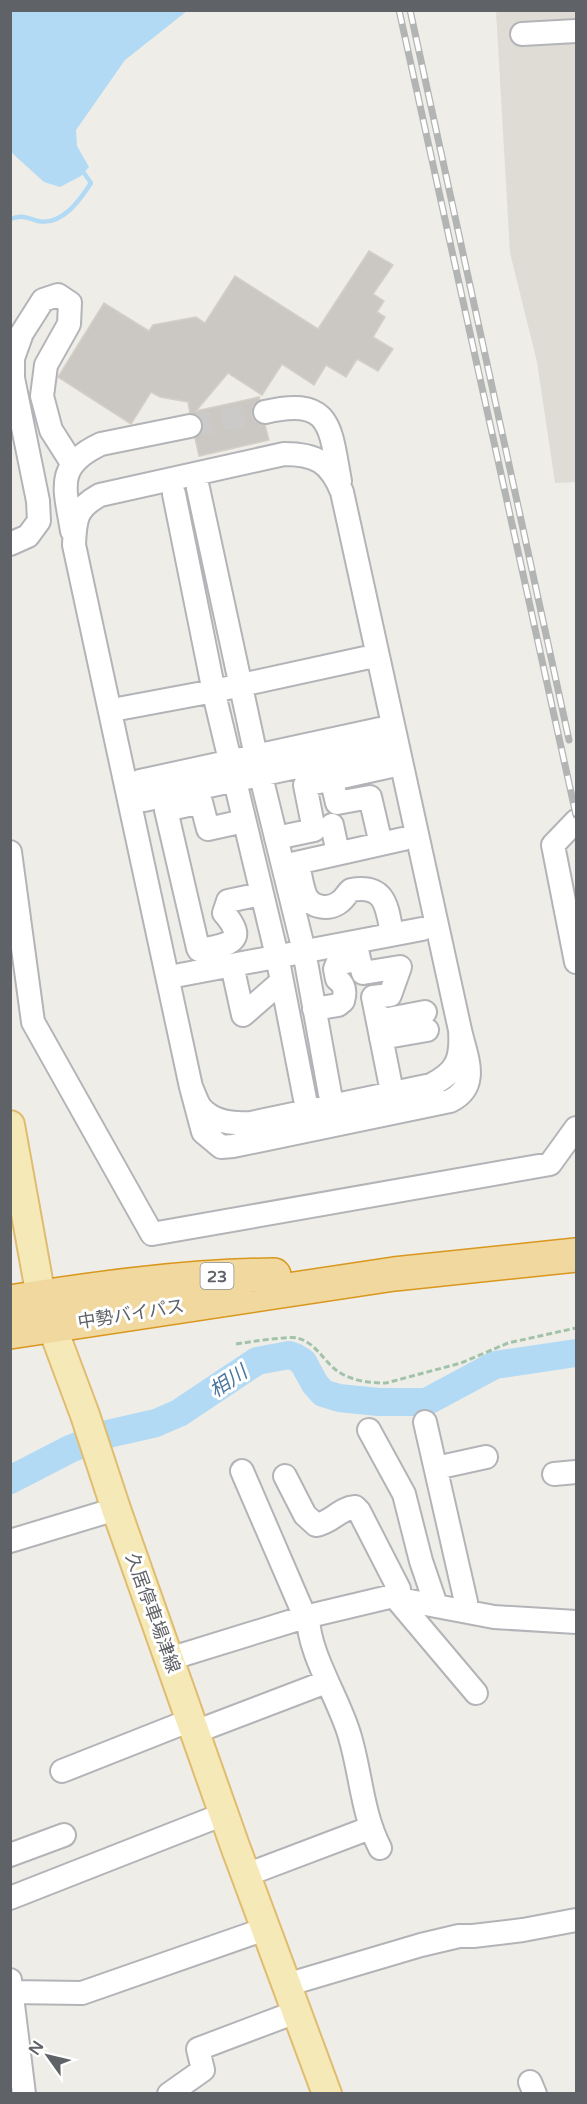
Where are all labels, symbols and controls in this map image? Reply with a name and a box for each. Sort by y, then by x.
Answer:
road number: 23 [200,1263,234,1289]
street label: 中勢バイパス [76,1295,186,1333]
water label: 相川 [205,1360,254,1403]
street label: 久居停車場津線 [121,1550,185,1676]
north arrow [18,2026,78,2086]
text: N [25,2037,48,2059]

